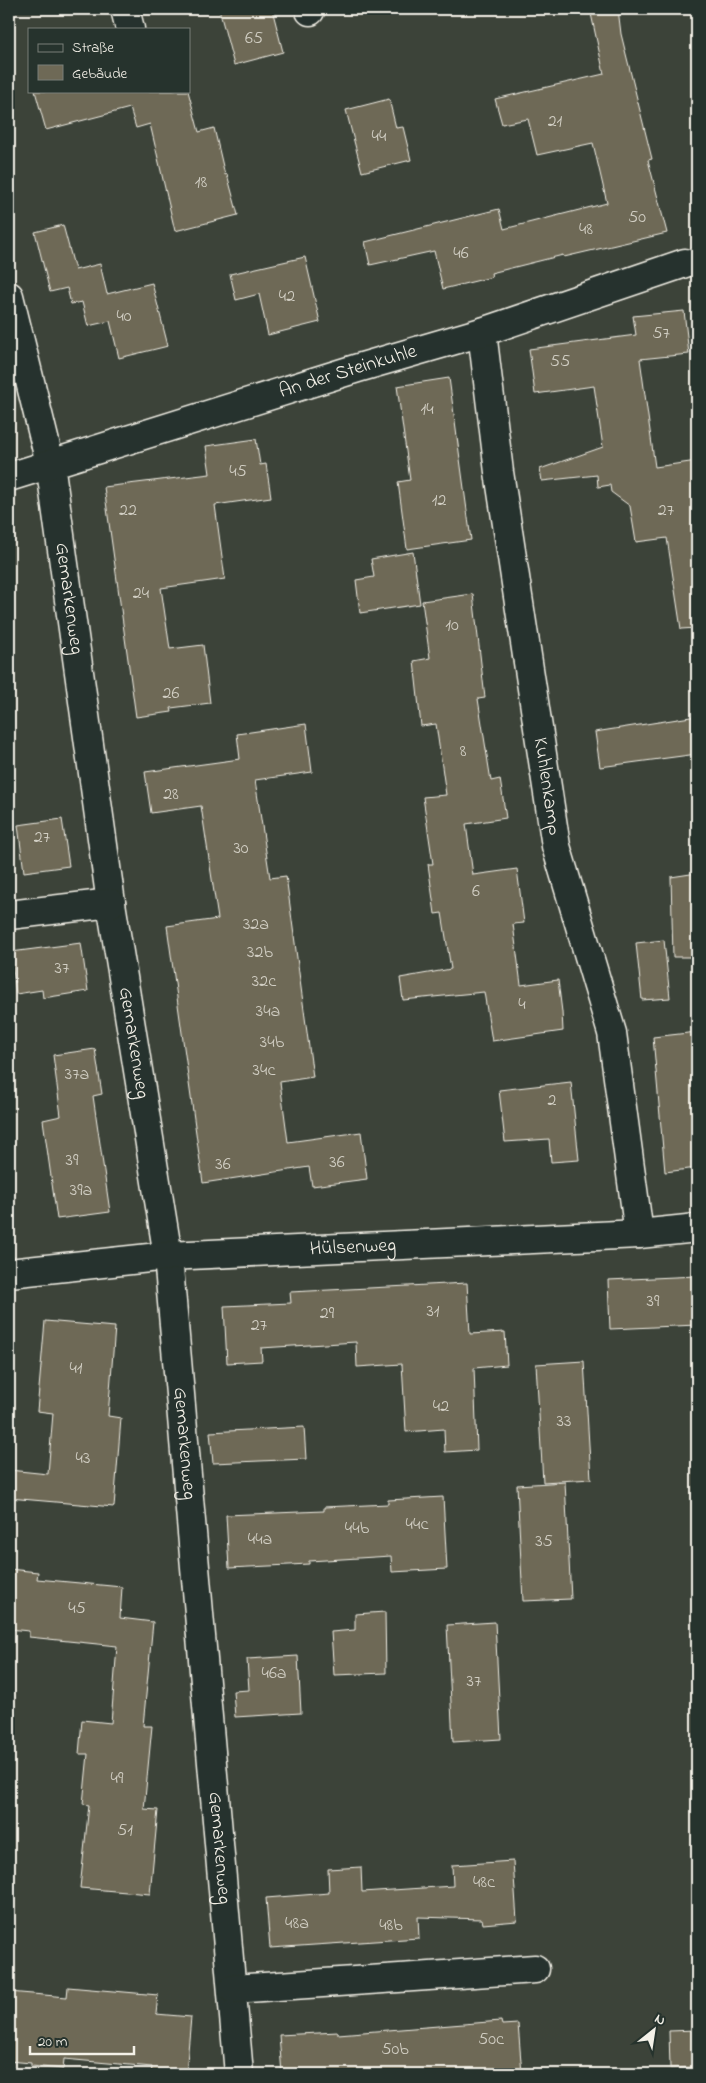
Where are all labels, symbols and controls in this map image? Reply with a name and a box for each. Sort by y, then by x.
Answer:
house number: 65 [245,26,263,52]
legend [28,28,190,92]
text: Straße [72,37,114,59]
text: Gebäude [72,63,128,85]
house number: 21 [548,109,563,135]
house number: 44 [372,124,387,150]
house number: 18 [195,170,207,196]
house number: 50 [628,205,646,231]
house number: 48 [579,217,593,243]
house number: 46 [453,241,469,267]
house number: 42 [279,284,295,310]
house number: 40 [116,304,132,330]
house number: 57 [652,321,670,347]
street label: An der Steinkuhle [275,337,420,406]
house number: 55 [550,349,570,375]
house number: 14 [420,397,434,423]
house number: 45 [229,459,247,485]
house number: 12 [432,488,446,514]
house number: 22 [119,498,137,524]
house number: 27 [658,498,675,524]
street label: Gemarkenweg [47,541,91,657]
house number: 24 [133,581,150,607]
house number: 10 [445,613,459,639]
house number: 26 [163,681,180,707]
street label: Kuhlenkamp [525,735,569,837]
house number: 8 [460,739,467,765]
house number: 28 [163,782,179,808]
house number: 27 [34,825,51,851]
house number: 30 [233,836,249,862]
house number: 6 [472,879,480,905]
house number: 32a [243,912,269,938]
house number: 32b [247,940,273,966]
house number: 37 [55,956,70,982]
house number: 32c [252,969,276,995]
street label: Gemarkenweg [110,985,157,1101]
house number: 4 [518,992,526,1018]
house number: 34a [256,999,280,1025]
house number: 34b [260,1030,285,1056]
house number: 34c [253,1058,275,1084]
house number: 37a [65,1062,89,1088]
house number: 2 [548,1088,557,1114]
house number: 39 [66,1148,79,1174]
house number: 36 [329,1150,345,1176]
house number: 36 [215,1152,231,1178]
house number: 39a [70,1178,92,1204]
street label: Hülsenweg [309,1231,397,1264]
house number: 39 [647,1289,660,1315]
house number: 31 [426,1299,440,1325]
house number: 29 [320,1301,335,1327]
house number: 27 [251,1313,268,1339]
house number: 41 [69,1356,83,1382]
street label: Gemarkenweg [165,1386,204,1501]
house number: 42 [433,1394,449,1420]
house number: 33 [557,1409,571,1435]
house number: 43 [76,1446,90,1472]
house number: 44c [406,1512,428,1538]
house number: 44b [345,1516,370,1542]
house number: 44a [248,1527,272,1553]
house number: 35 [535,1529,553,1555]
house number: 45 [68,1596,86,1622]
house number: 46a [261,1661,287,1687]
house number: 37 [467,1669,482,1695]
house number: 49 [111,1766,124,1792]
street label: Gemarkenweg [200,1791,239,1906]
house number: 51 [117,1818,133,1844]
house number: 48c [473,1870,495,1896]
house number: 48a [285,1911,309,1937]
house number: 48b [379,1913,403,1939]
north arrow [628,2006,678,2056]
text: N [650,2009,669,2031]
scale bar [30,2023,134,2055]
house number: 50c [478,2027,504,2053]
text: 20 m [38,2031,68,2053]
house number: 50b [381,2037,409,2063]

